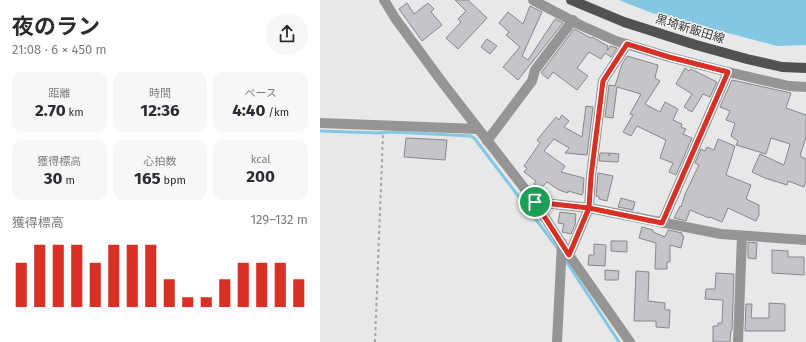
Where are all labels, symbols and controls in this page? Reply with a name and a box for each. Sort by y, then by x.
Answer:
street label: 黒埼新飯田線 [654,12,726,46]
text: 夜のラン [12,13,100,40]
button: share [266,13,308,55]
text: 21:08 · 6 × 450 m [12,42,107,57]
text: 距離 [48,87,70,100]
text: 時間 [149,87,171,100]
text: ペース [244,87,277,100]
text: 2.70 [35,100,66,121]
text: 12:36 [140,100,180,121]
text: 4:40 [232,100,265,121]
text: km [66,106,84,119]
text: /km [265,106,289,119]
text: kcal [251,153,271,166]
text: 獲得標高 [37,155,81,168]
text: 心拍数 [143,155,176,168]
text: 200 [246,166,275,187]
text: 30 [44,168,63,189]
text: 165 [134,168,161,189]
text: m [63,174,75,187]
text: bpm [161,174,186,187]
pin [518,185,552,219]
icon: arrive [524,191,546,213]
text: 129–132 m [250,212,308,227]
text: 獲得標高 [12,215,64,230]

